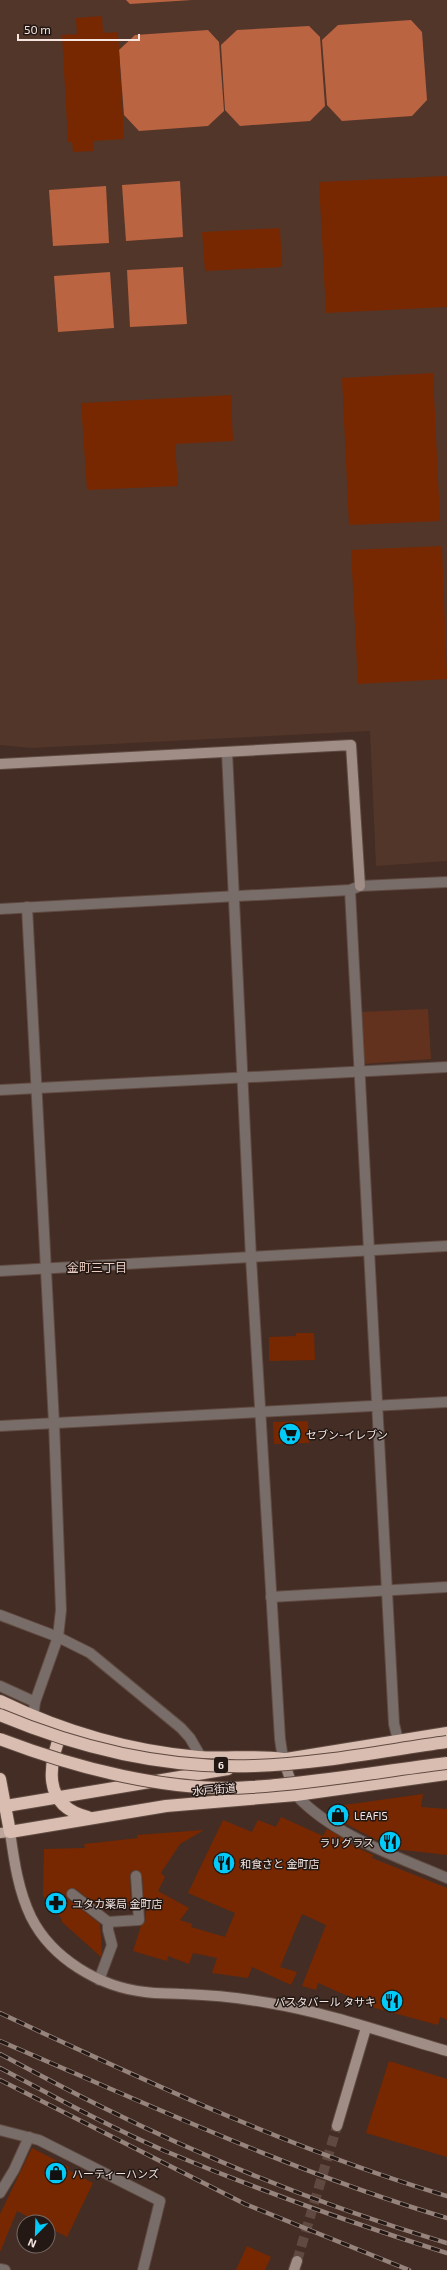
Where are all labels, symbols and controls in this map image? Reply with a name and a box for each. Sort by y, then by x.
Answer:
scale bar [18,16,139,42]
text: 50 m [24,22,51,36]
district label: 金町三丁目 [67,1260,127,1274]
supermarket icon: セブン-イレブン [277,1421,303,1447]
place label: セブン-イレブン [306,1428,388,1441]
road number: 6 [214,1757,228,1773]
street label: 水戸街道 [192,1781,236,1797]
shop icon: LEAFIS [325,1802,351,1828]
place label: LEAFIS [354,1809,388,1822]
restaurant icon: ラリグラス [377,1829,403,1855]
place label: ラリグラス [319,1836,374,1849]
restaurant icon: 和食さと 金町店 [211,1850,237,1876]
place label: 和食さと 金町店 [240,1857,319,1870]
pharmacy icon: ユタカ薬局 金町店 [43,1890,69,1916]
place label: ユタカ薬局 金町店 [72,1897,162,1910]
restaurant icon: パスタバール タサキ [379,1988,405,2014]
place label: パスタバール タサキ [275,1995,376,2008]
shop icon: ハーティーハンズ [43,2160,69,2186]
place label: ハーティーハンズ [72,2167,159,2180]
north arrow [16,2214,56,2254]
text: N [26,2236,38,2251]

